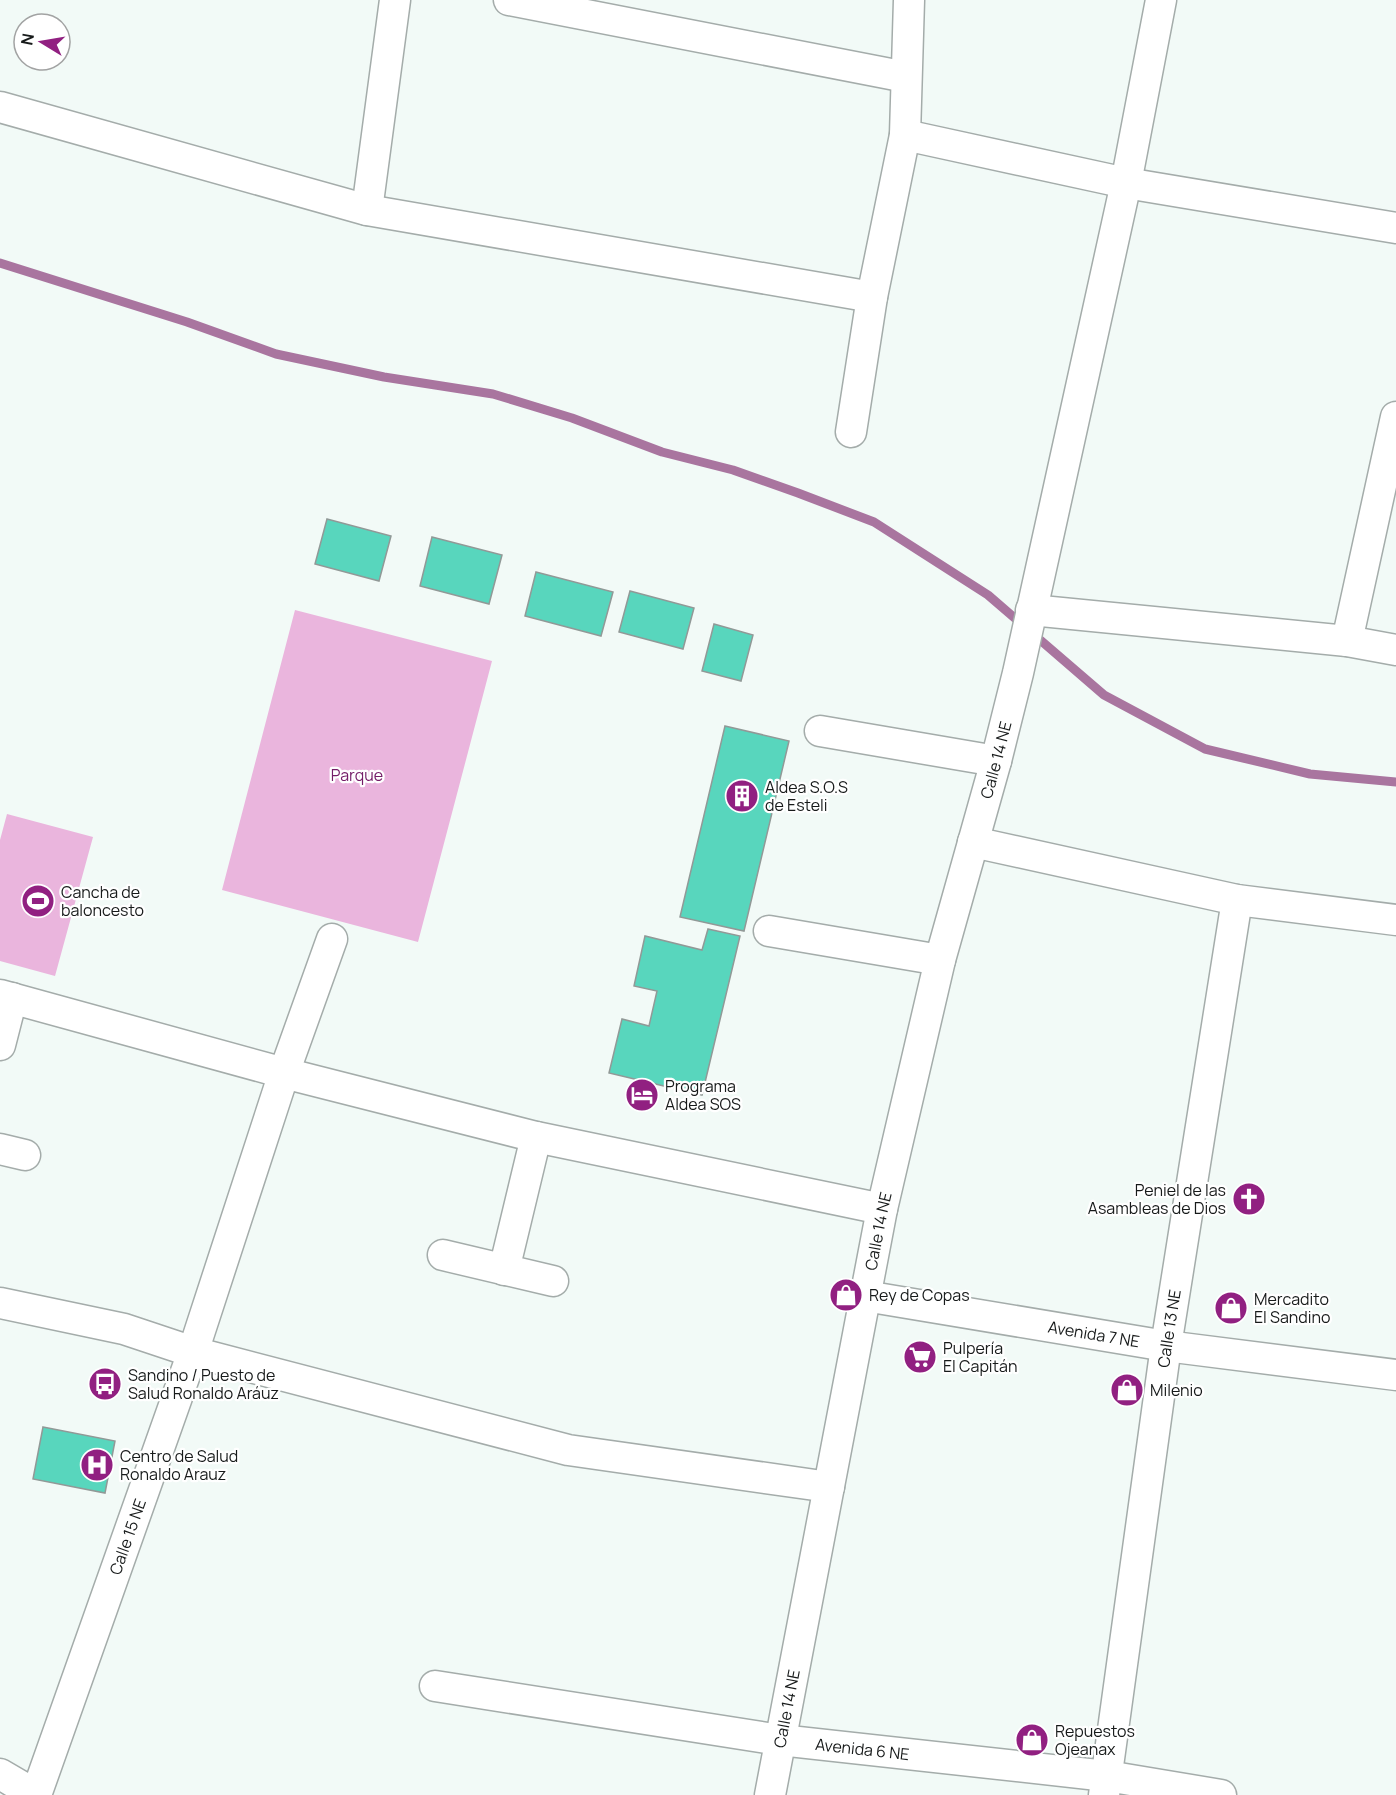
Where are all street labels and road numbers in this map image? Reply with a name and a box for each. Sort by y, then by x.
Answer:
street label: Calle 14 NE [975,719,1017,801]
street label: Calle 14 NE [860,1190,897,1272]
street label: Calle 13 NE [1152,1288,1186,1369]
street label: Avenida 7 NE [1046,1316,1141,1352]
street label: Calle 15 NE [104,1496,151,1578]
street label: Calle 14 NE [768,1668,805,1750]
street label: Avenida 6 NE [814,1733,910,1765]

